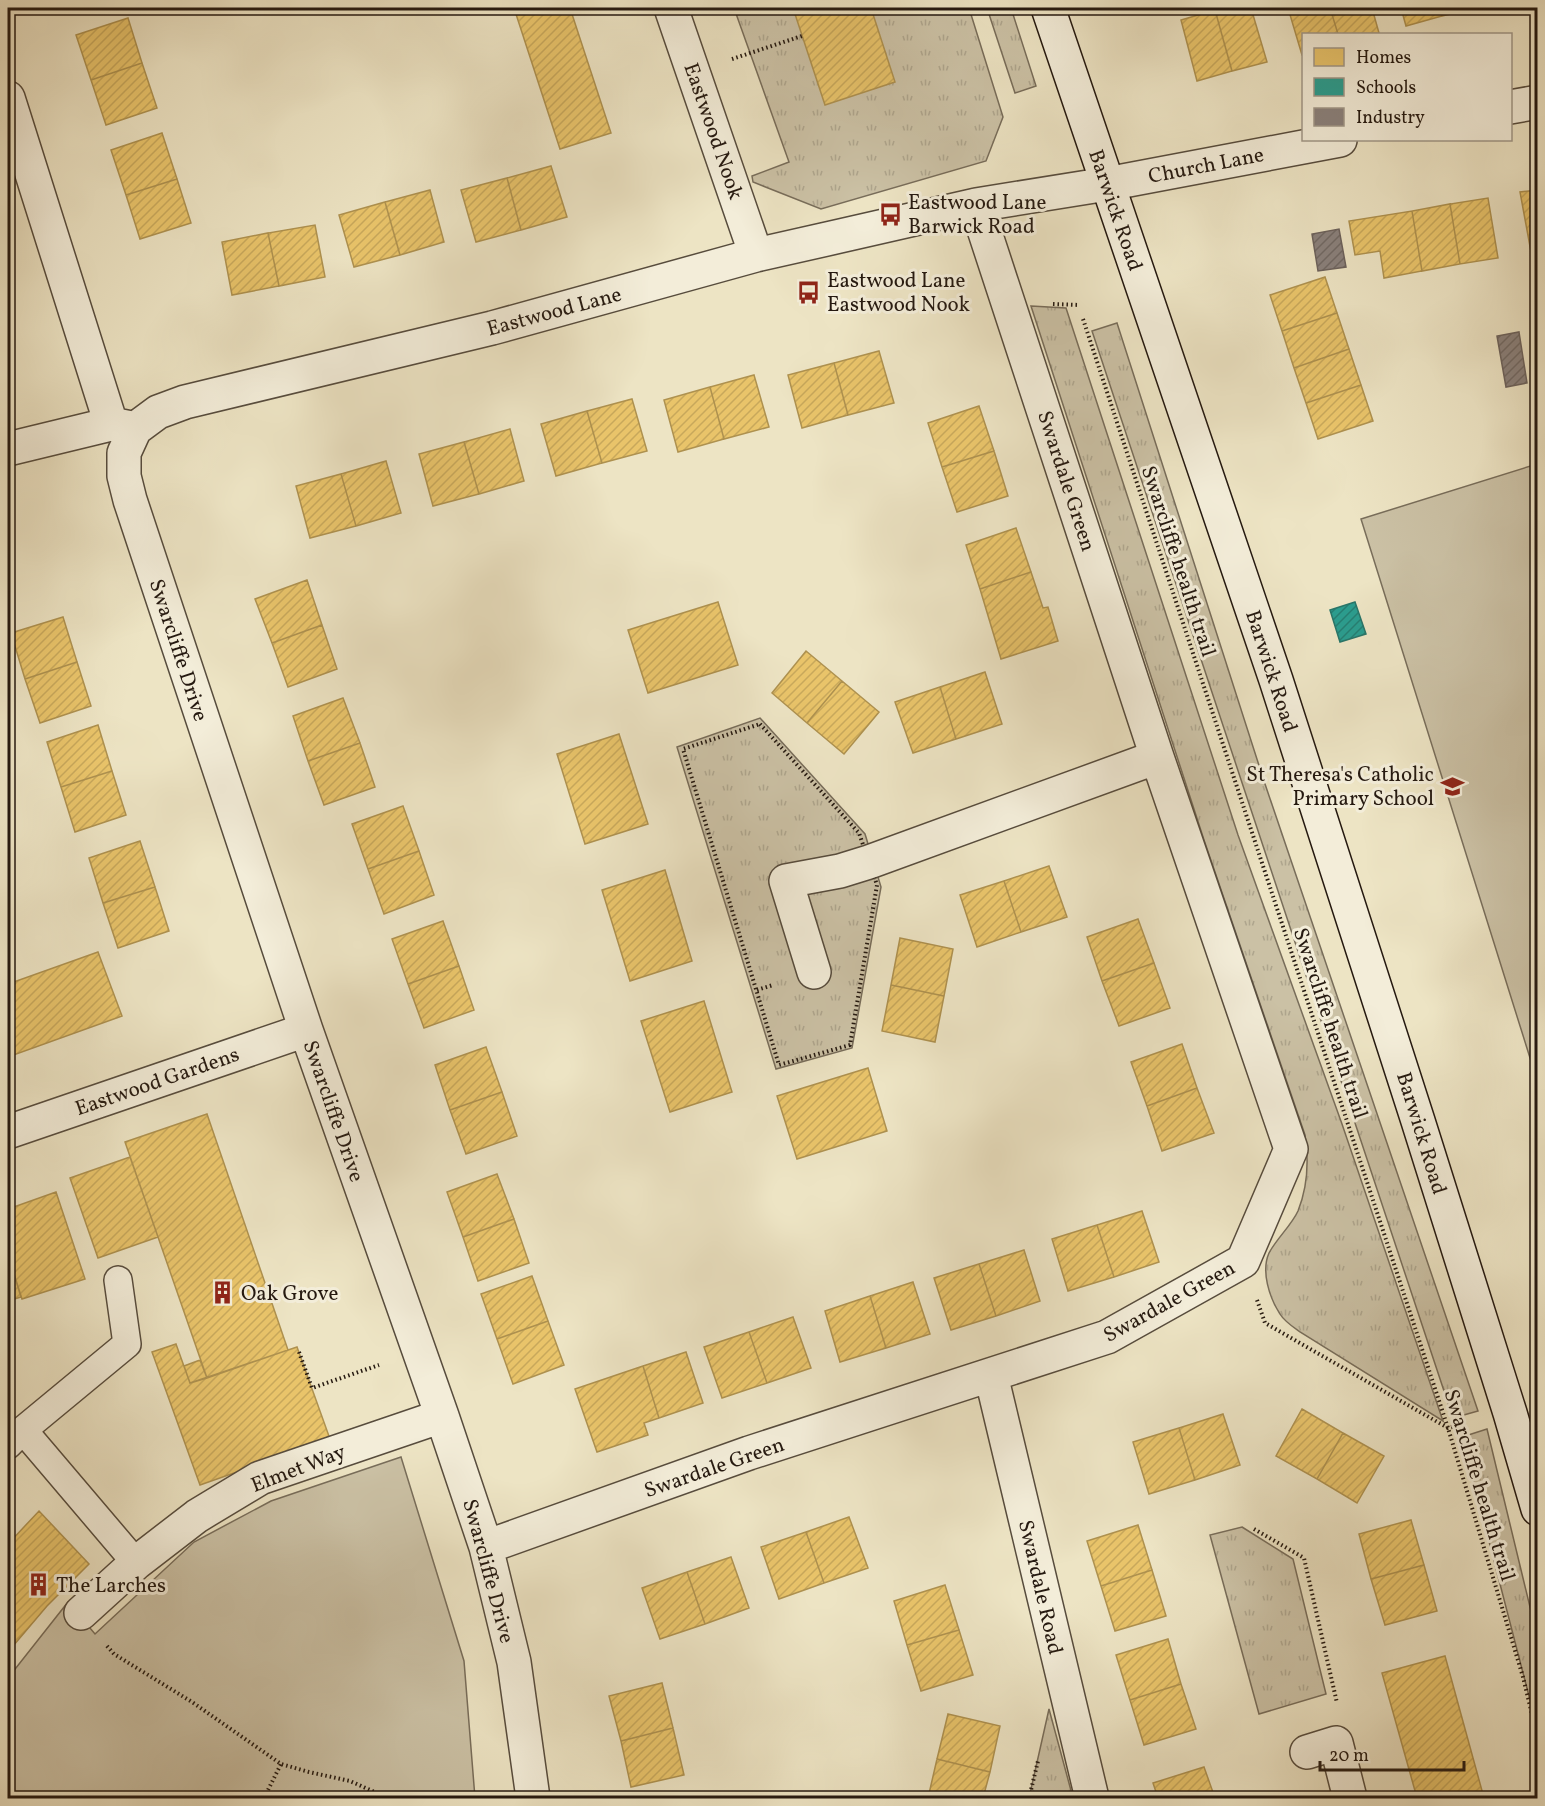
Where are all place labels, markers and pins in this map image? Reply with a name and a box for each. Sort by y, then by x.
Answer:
place label: Eastwood Lane Barwick Road [908,189,1047,242]
bus stop icon: Eastwood Lane Barwick Road [877,201,903,227]
place label: Eastwood Lane Eastwood Nook [827,267,971,320]
bus stop icon: Eastwood Lane Eastwood Nook [796,279,822,305]
place label: St Theresa's Catholic Primary School [1246,761,1434,814]
school or university icon: St Theresa's Catholic Primary School [1439,773,1465,799]
building icon: Oak Grove [210,1280,236,1306]
place label: Oak Grove [241,1280,338,1309]
building icon: The Larches [25,1572,51,1598]
place label: The Larches [56,1572,166,1601]

